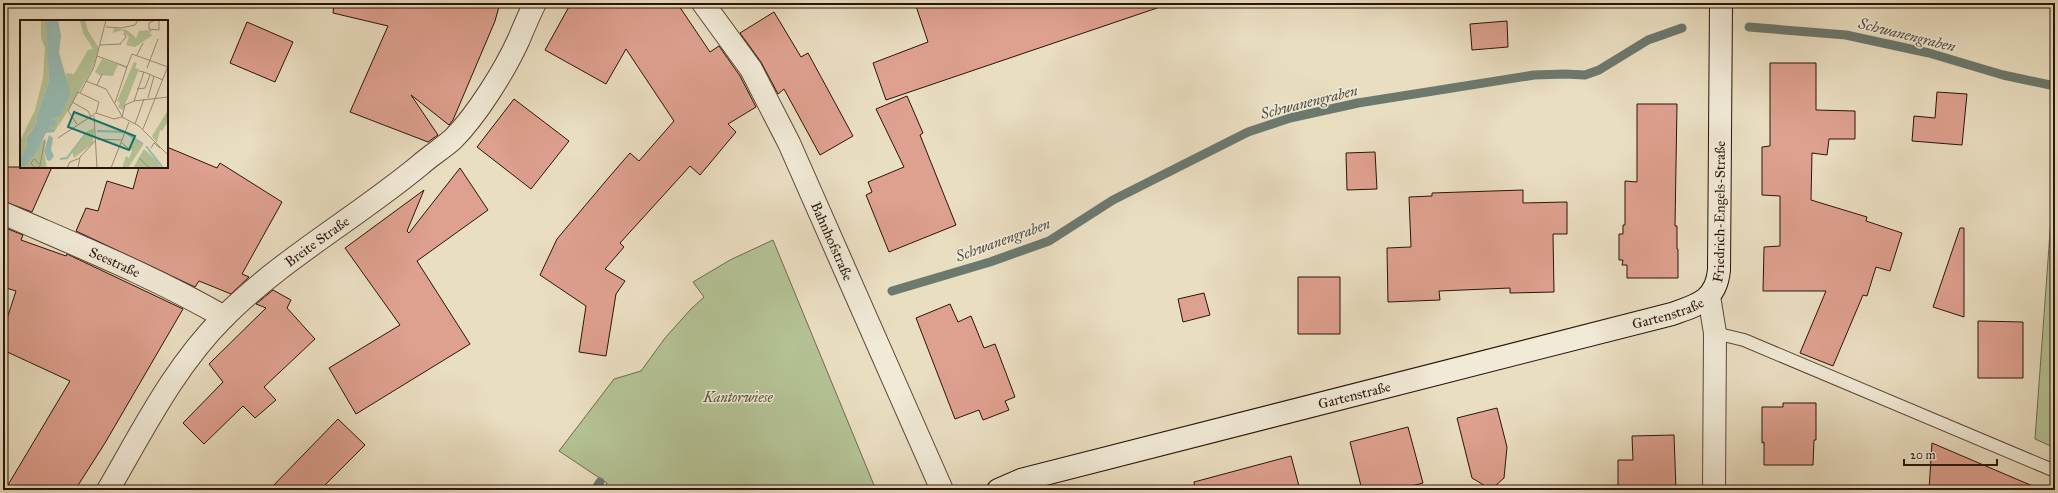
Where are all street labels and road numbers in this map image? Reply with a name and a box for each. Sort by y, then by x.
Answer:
street label: Friedrich-Engels-Straße [1709,141,1728,284]
street label: Bahnhofstraße [807,199,857,283]
street label: Breite Straße [281,212,353,270]
street label: Seestraße [87,243,143,281]
street label: Gartenstraße [1630,294,1707,332]
street label: Gartenstraße [1316,378,1392,412]

